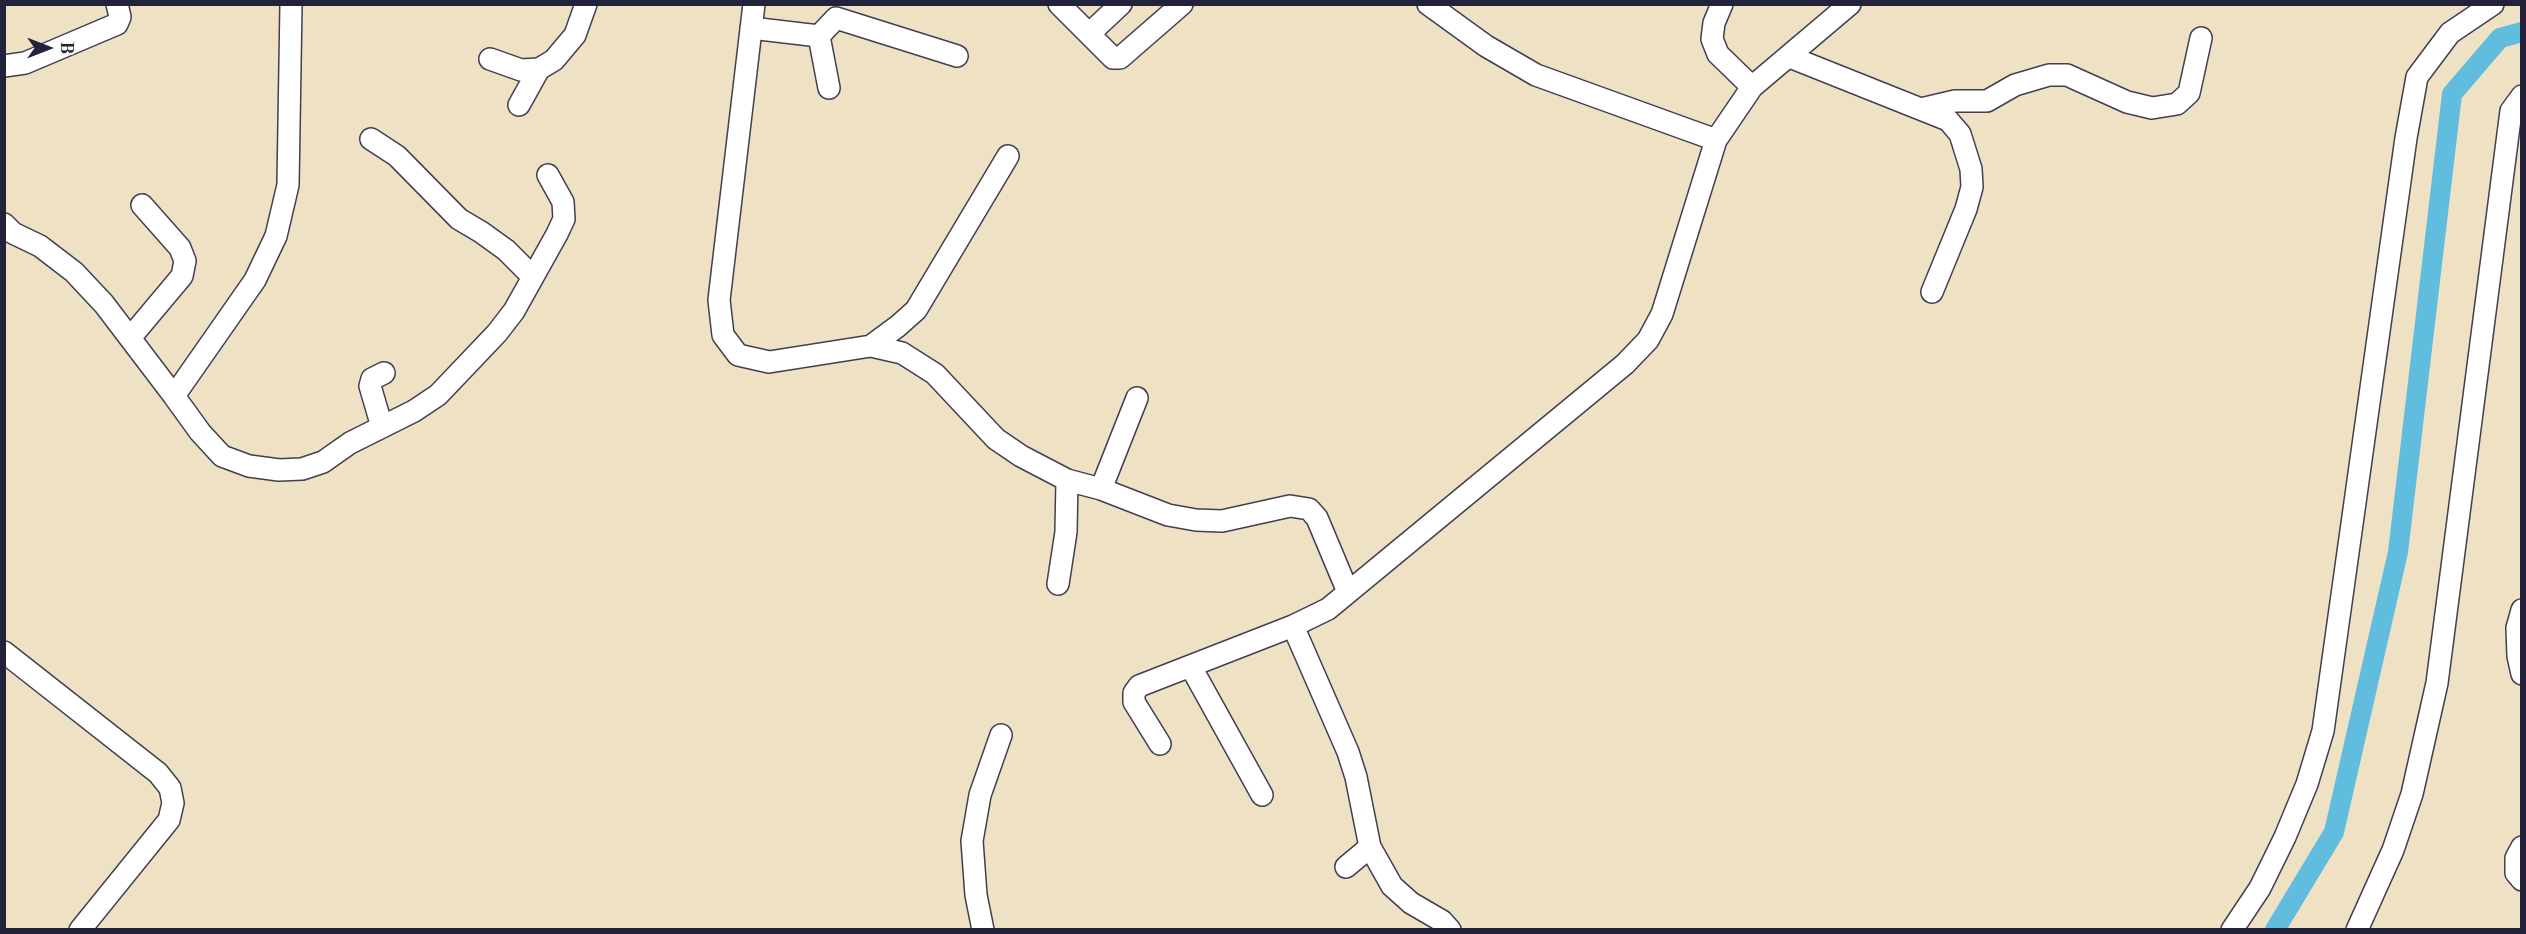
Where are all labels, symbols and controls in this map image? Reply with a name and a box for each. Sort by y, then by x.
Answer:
north arrow [18,18,78,78]
text: B [56,42,76,54]

